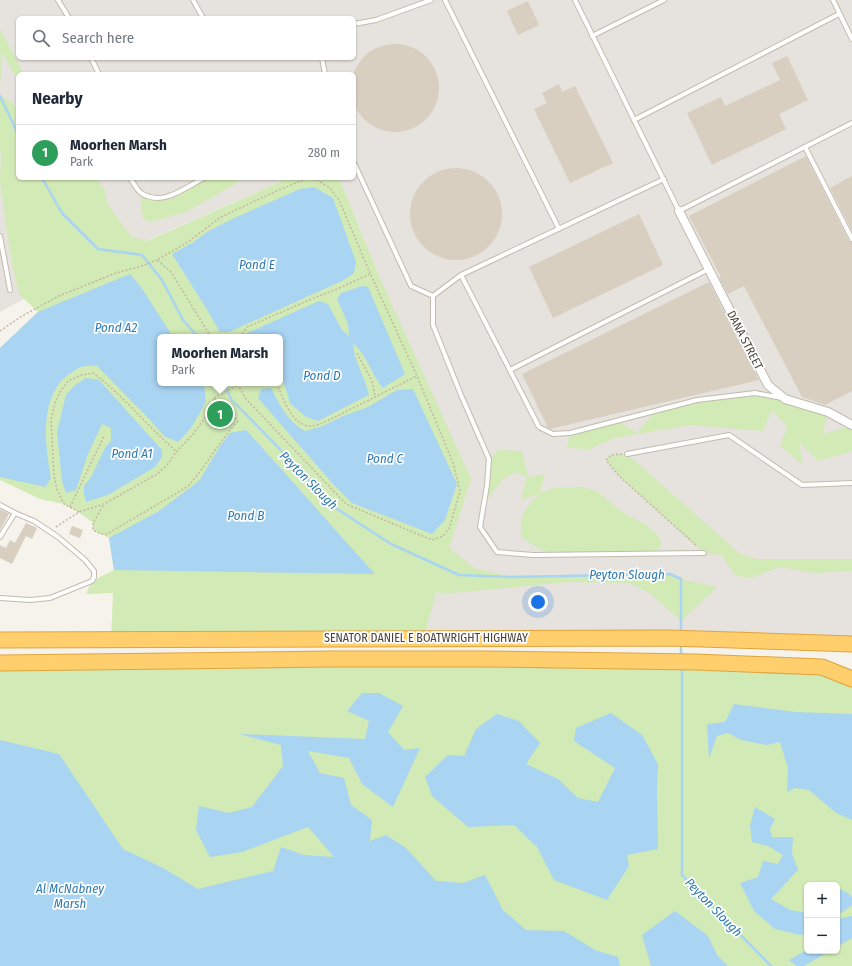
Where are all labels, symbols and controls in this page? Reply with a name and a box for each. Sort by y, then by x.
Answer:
search box [16,16,356,60]
icon: search [30,27,52,49]
text: Search here [62,29,134,47]
text: Nearby [32,88,83,109]
text: Moorhen Marsh [70,136,167,154]
text: 1 [42,145,48,160]
text: 280 m [308,145,340,160]
text: Park [70,154,93,169]
water label: Pond E [239,257,276,272]
street label: DANA STREET [724,308,766,372]
water label: Pond A2 [95,320,137,335]
popup [157,334,283,386]
text: Moorhen Marsh [172,344,268,362]
text: Park [172,362,195,377]
water label: Pond D [303,368,341,383]
pin: 1 [207,399,233,429]
water label: Pond A1 [111,446,153,461]
water label: Peyton Slough [277,448,341,512]
water label: Pond C [367,451,404,466]
water label: Pond B [228,508,264,523]
water label: Peyton Slough [589,567,665,582]
your location [528,592,548,612]
street label: SENATOR DANIEL E BOATWRIGHT HIGHWAY [324,631,528,645]
water label: Peyton Slough [682,875,745,940]
water label: Al McNabney Marsh [35,881,105,911]
map controls [804,882,840,954]
button: + [804,882,840,918]
button: − [804,918,840,954]

